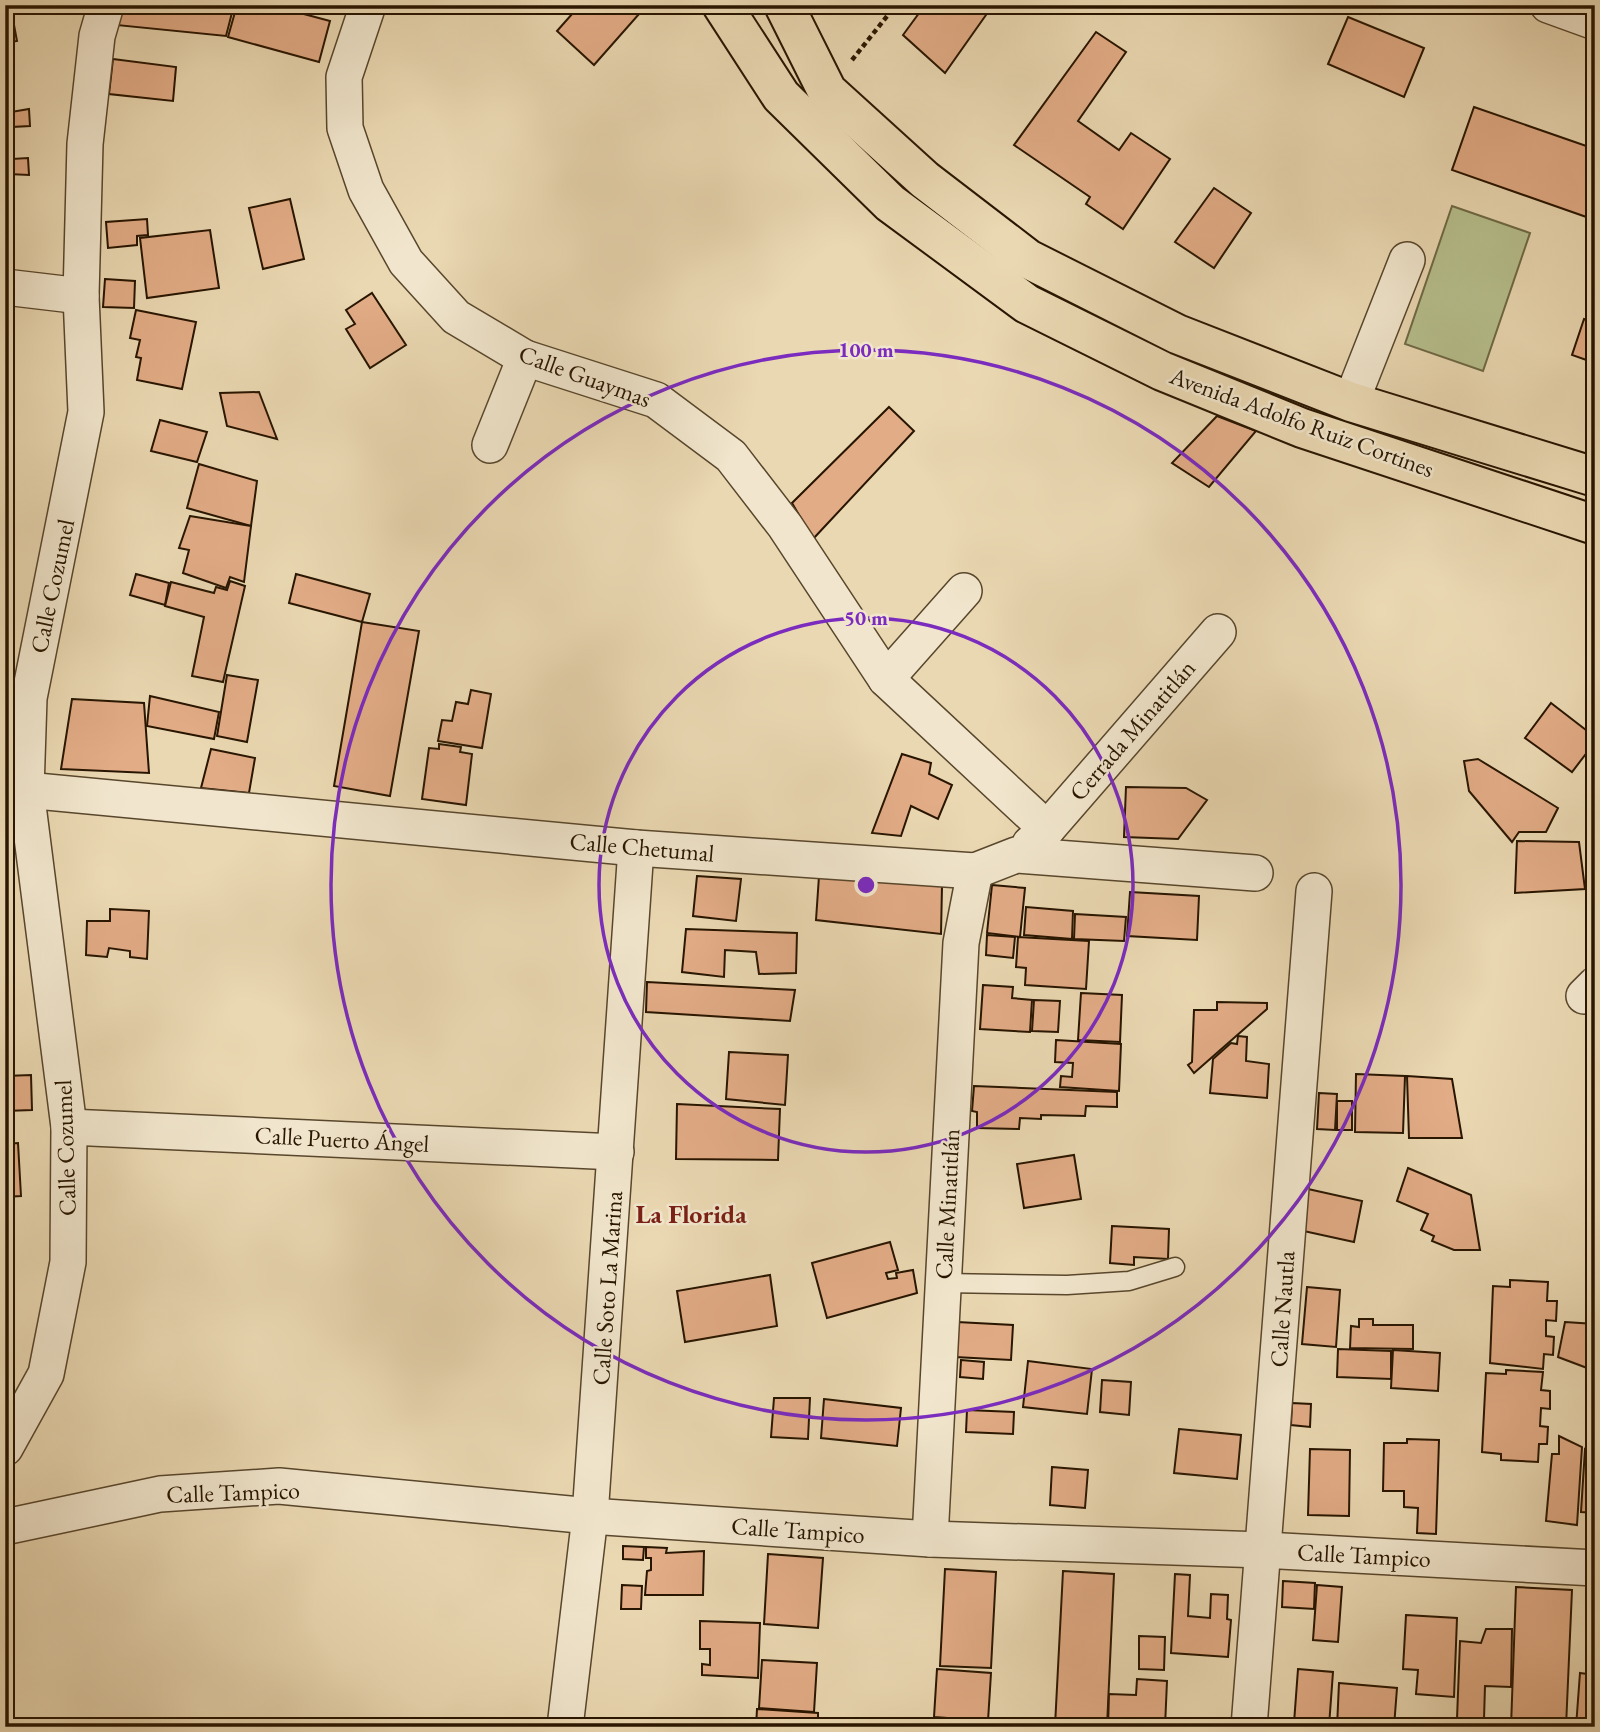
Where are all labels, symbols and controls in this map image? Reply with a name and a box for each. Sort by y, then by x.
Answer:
text: 100 m [838,336,894,363]
street label: Calle Guaymas [515,338,655,414]
street label: Avenida Adolfo Ruiz Cortines [1165,359,1438,484]
street label: Calle Cozumel [23,516,81,656]
text: 50 m [844,604,888,631]
street label: Cerrada Minatitlán [1062,653,1202,807]
street label: Calle Chetumal [568,825,716,869]
centre of rings [854,873,878,897]
street label: Calle Cozumel [47,1079,83,1217]
street label: Calle Puerto Ángel [254,1119,430,1159]
street label: Calle Minatitlán [928,1127,966,1280]
street label: Calle Soto La Marina [585,1189,629,1386]
district label: La Florida [635,1197,747,1231]
street label: Calle Nautla [1262,1249,1302,1368]
street label: Calle Tampico [166,1474,300,1510]
street label: Calle Tampico [730,1510,866,1550]
street label: Calle Tampico [1296,1536,1432,1574]

